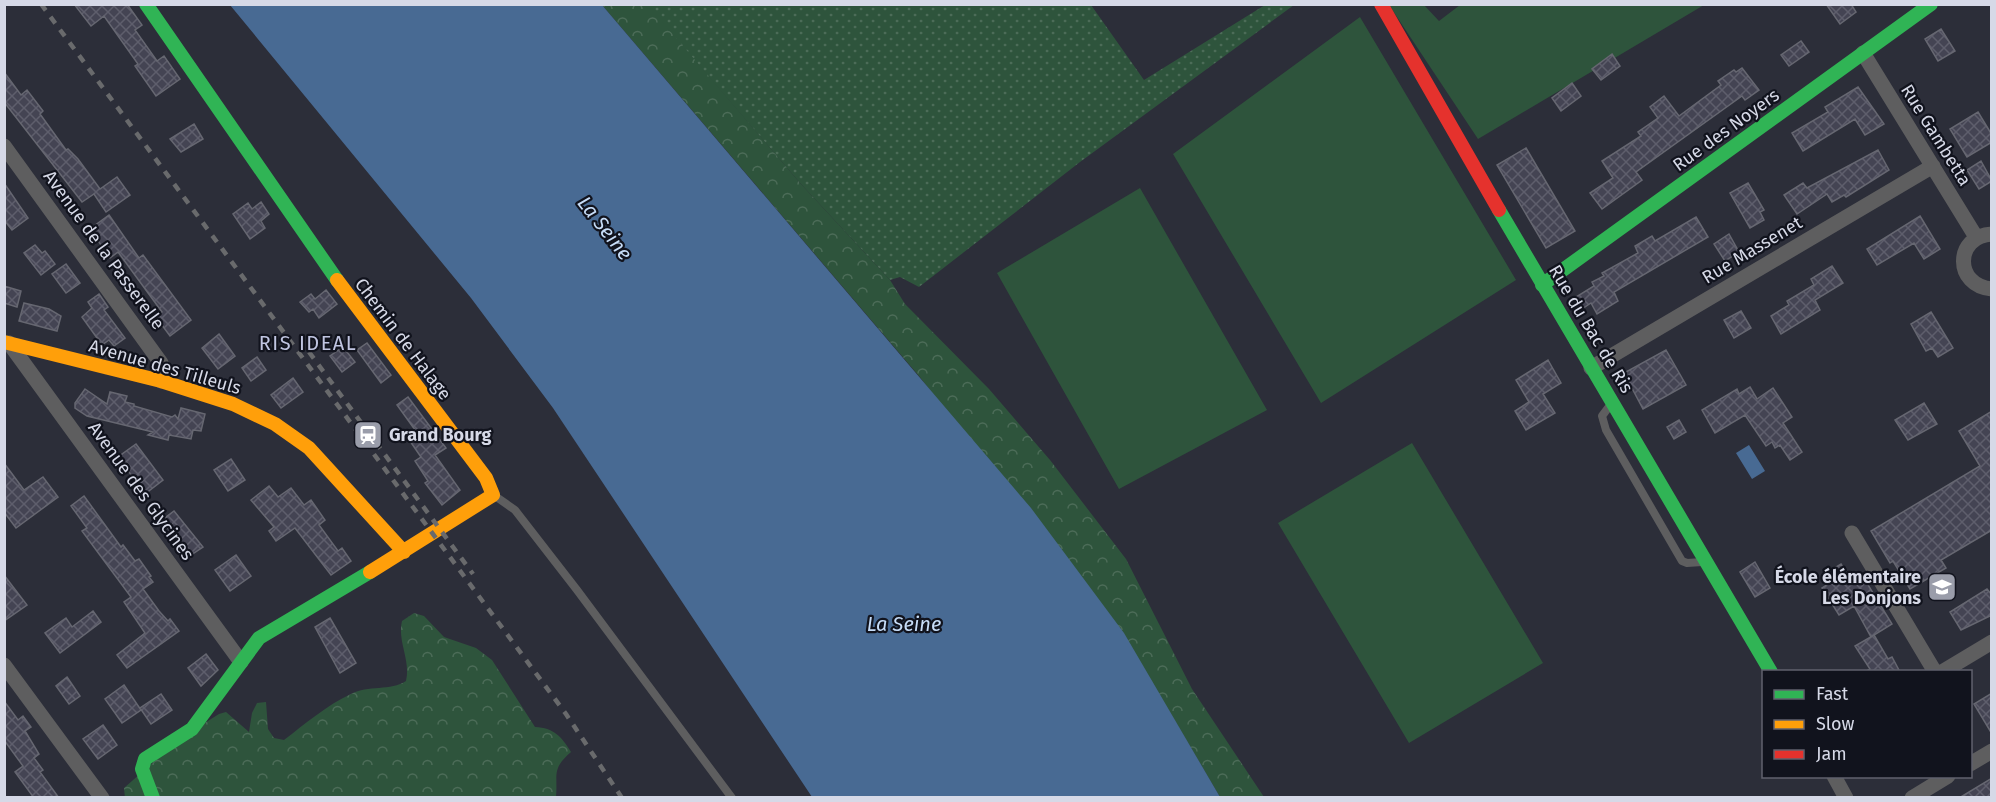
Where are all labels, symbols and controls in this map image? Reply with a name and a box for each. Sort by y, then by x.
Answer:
street label: Rue Gambetta [1896,80,1976,190]
street label: Rue des Noyers [1669,84,1783,176]
street label: Avenue de la Passerelle [39,166,169,334]
water label: La Seine [573,191,637,265]
street label: Rue Massenet [1698,211,1806,288]
street label: Rue du Bac de Ris [1544,261,1638,397]
street label: Chemin de Halage [350,274,456,404]
district label: RIS IDEAL [259,331,357,355]
street label: Avenue des Tilleuls [86,335,244,399]
street label: Avenue des Glycines [83,417,199,565]
station icon: Grand Bourg [352,419,384,451]
place label: Grand Bourg [389,424,491,446]
place label: École élémentaire Les Donjons [1775,565,1921,609]
school or university icon: École élémentaire Les Donjons [1926,571,1958,603]
water label: La Seine [867,612,941,636]
legend [1762,670,1972,778]
text: Fast [1816,683,1849,705]
text: Slow [1816,713,1855,735]
text: Jam [1816,743,1847,765]

